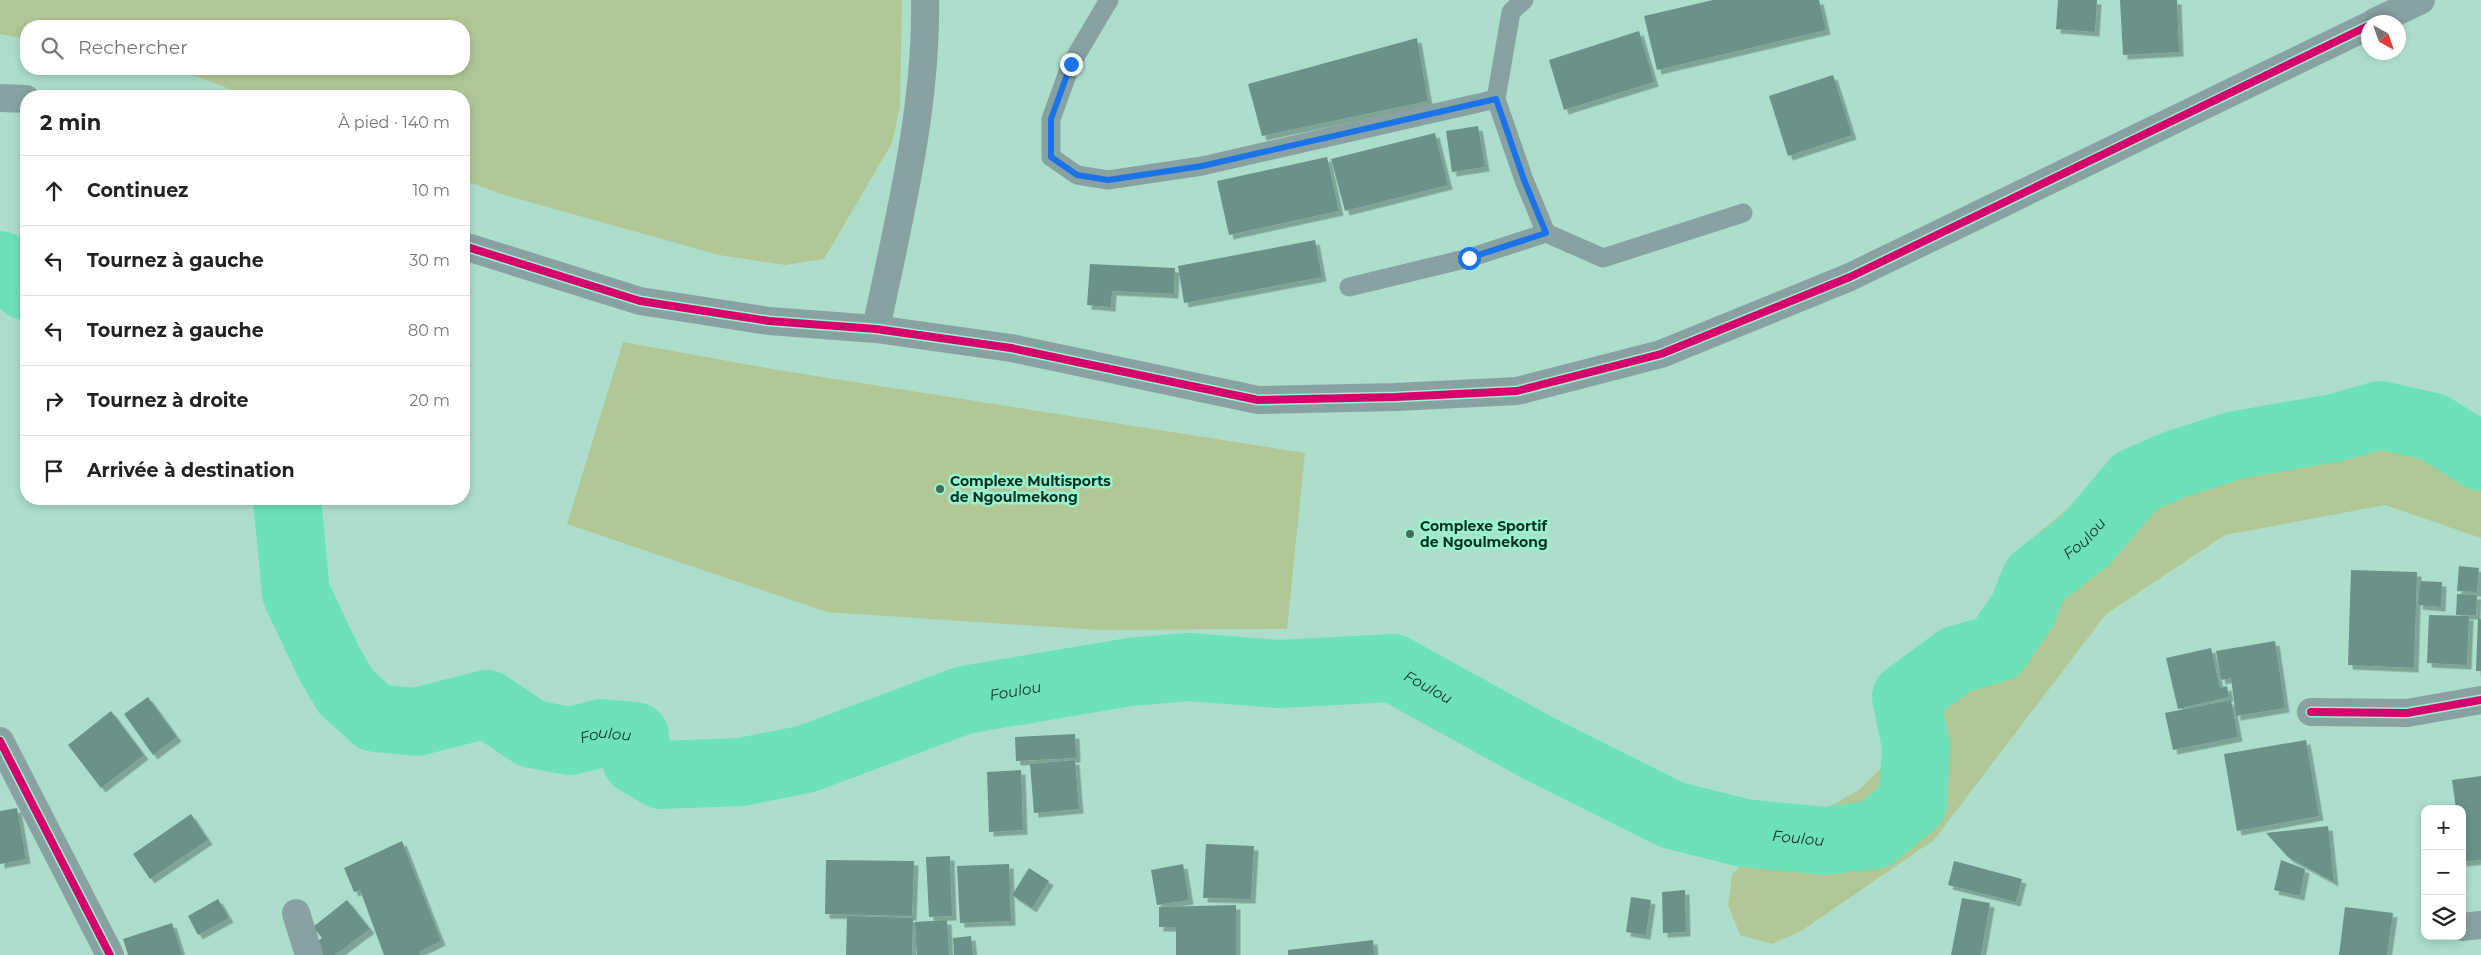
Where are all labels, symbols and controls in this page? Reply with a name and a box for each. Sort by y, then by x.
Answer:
north arrow [2361,15,2406,60]
search box [20,20,470,75]
icon: search [38,34,66,62]
text: Rechercher [78,36,188,59]
route end [1060,53,1083,76]
text: 2 min [40,110,101,135]
text: À pied · 140 m [338,113,450,132]
icon: ahead [40,177,68,205]
text: Continuez [87,179,188,202]
text: 10 m [412,181,450,200]
icon: left [40,247,68,275]
route start [1458,247,1481,270]
text: Tournez à gauche [87,249,264,272]
text: 30 m [409,251,450,270]
icon: left [40,317,68,345]
text: Tournez à gauche [87,319,264,342]
text: 80 m [408,321,450,340]
icon: right [40,387,68,415]
text: Tournez à droite [87,389,248,412]
text: 20 m [409,391,450,410]
icon: arrive [40,457,68,485]
text: Arrivée à destination [87,459,295,482]
place label: Complexe Multisports de Ngoulmekong [950,472,1111,506]
marker: Complexe Multisports de Ngoulmekong [934,483,946,495]
water label: Foulou [2059,514,2110,563]
place label: Complexe Sportif de Ngoulmekong [1420,517,1548,551]
marker: Complexe Sportif de Ngoulmekong [1404,528,1416,540]
water label: Foulou [1401,666,1456,708]
water label: Foulou [988,677,1043,705]
water label: Foulou [578,723,632,747]
map controls [2421,805,2466,940]
button: + [2421,805,2466,850]
water label: Foulou [1771,826,1825,850]
button: − [2421,850,2466,895]
button: layers [2421,895,2466,940]

